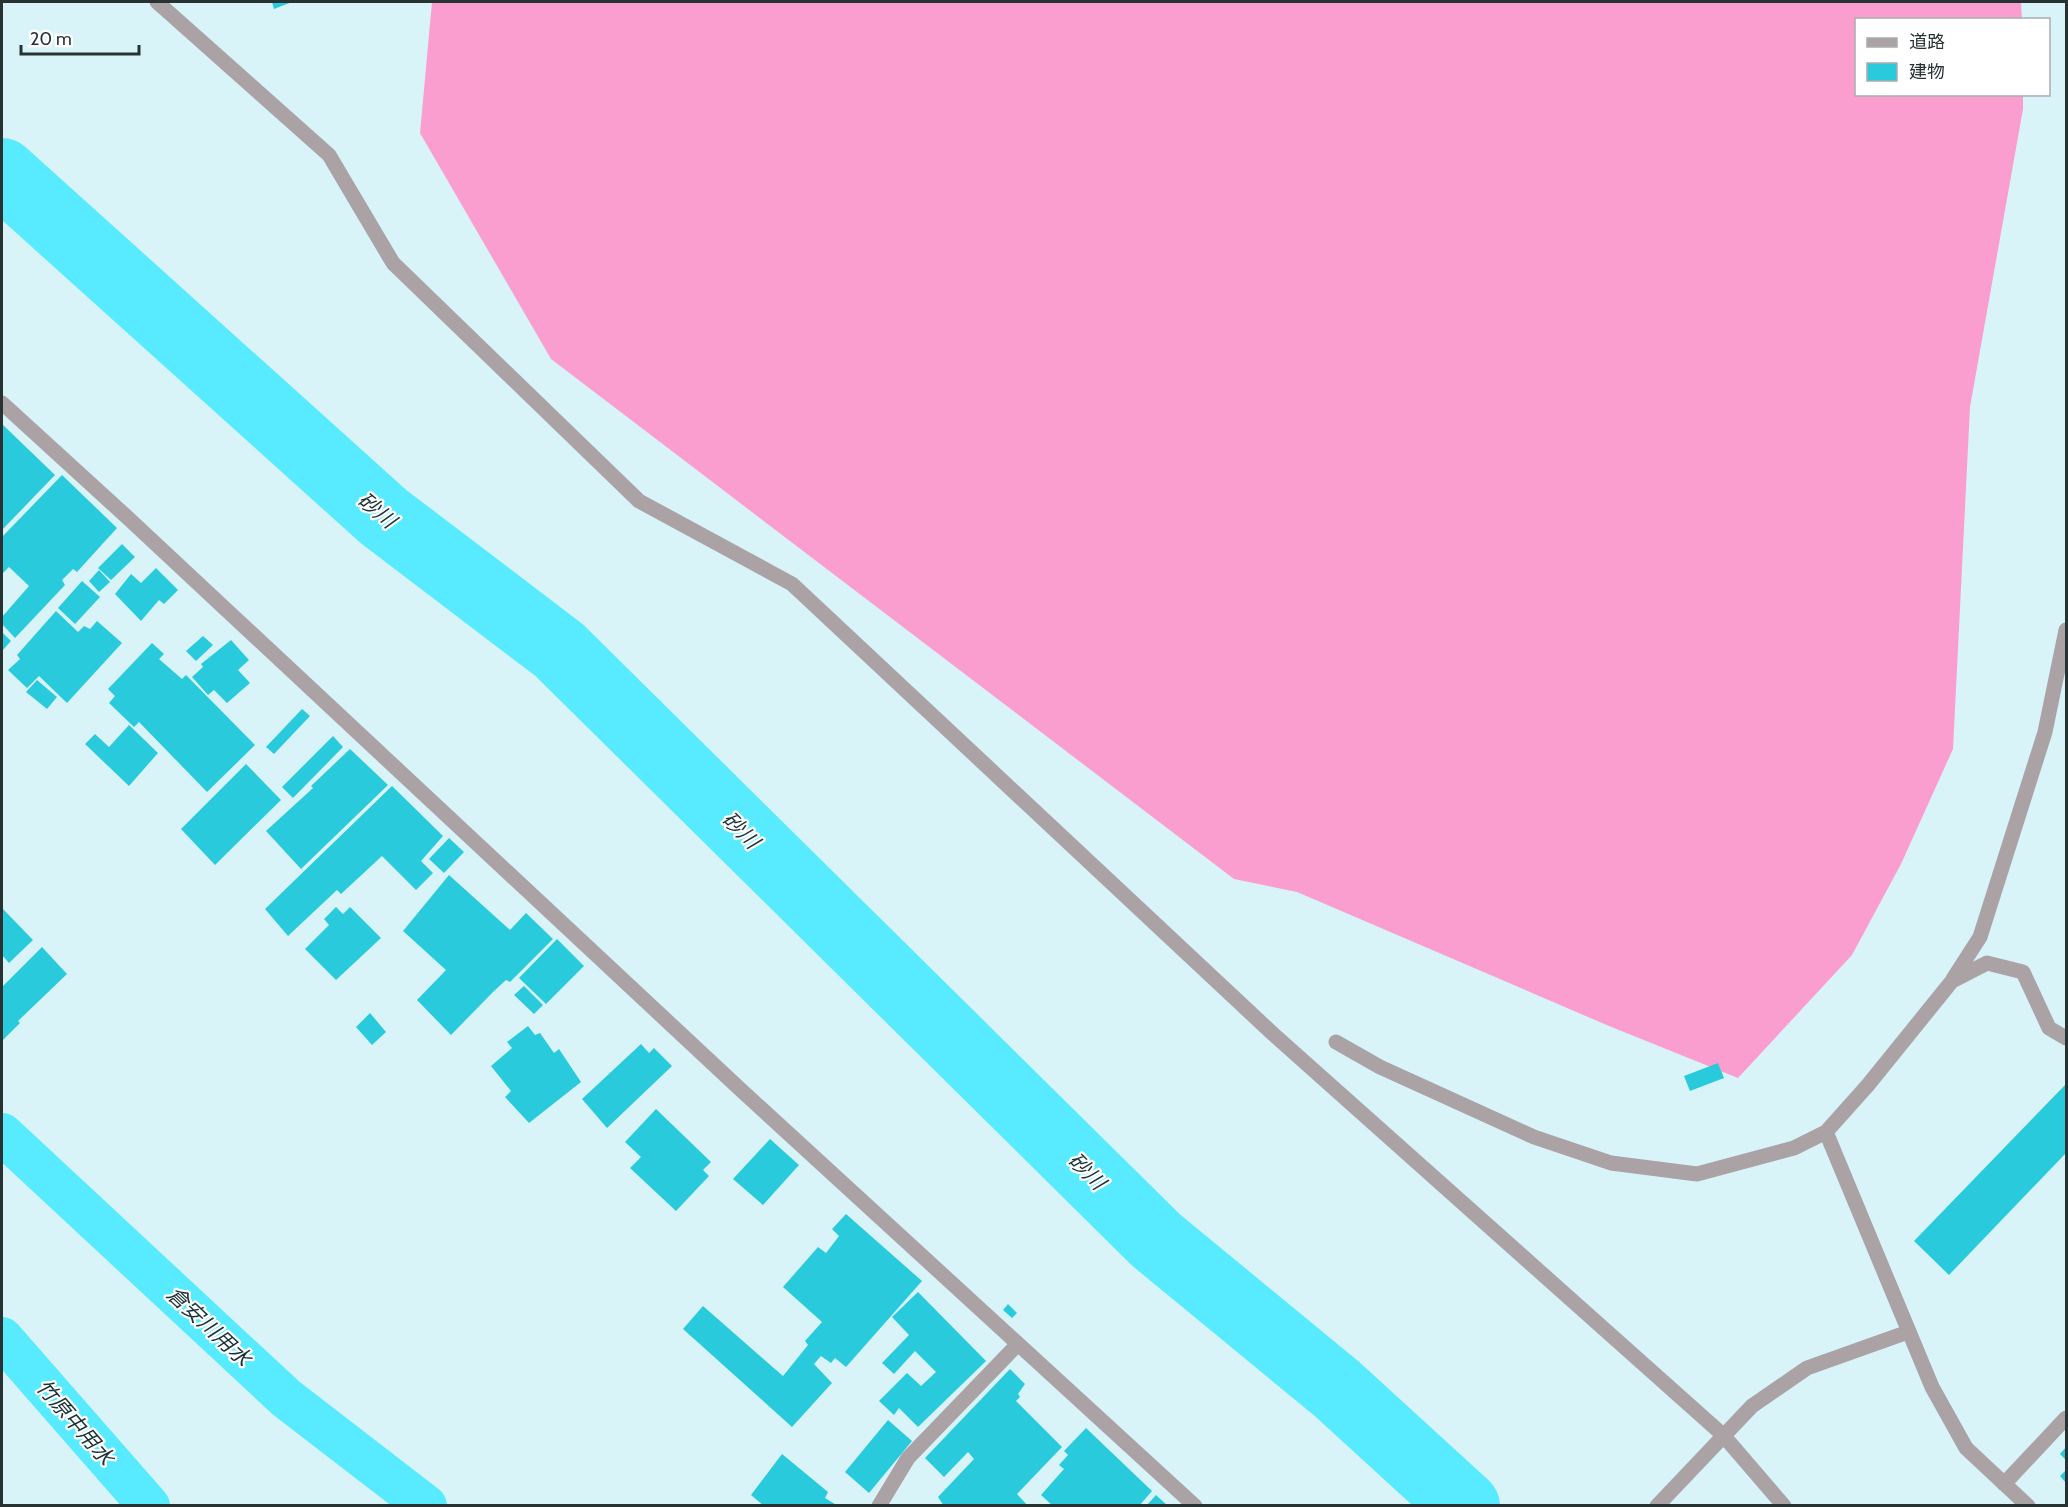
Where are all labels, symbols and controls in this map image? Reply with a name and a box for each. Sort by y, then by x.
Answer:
scale bar [21,18,140,56]
legend [1855,18,2050,96]
text: 20 m [30,28,72,50]
text: 道路 [1909,31,1945,53]
text: 建物 [1909,61,1945,83]
water label: 砂川 [353,487,403,534]
water label: 砂川 [717,806,766,855]
water label: 砂川 [1063,1147,1112,1196]
water label: 倉安川用水 [162,1281,257,1372]
water label: 竹原中用水 [31,1374,120,1471]

